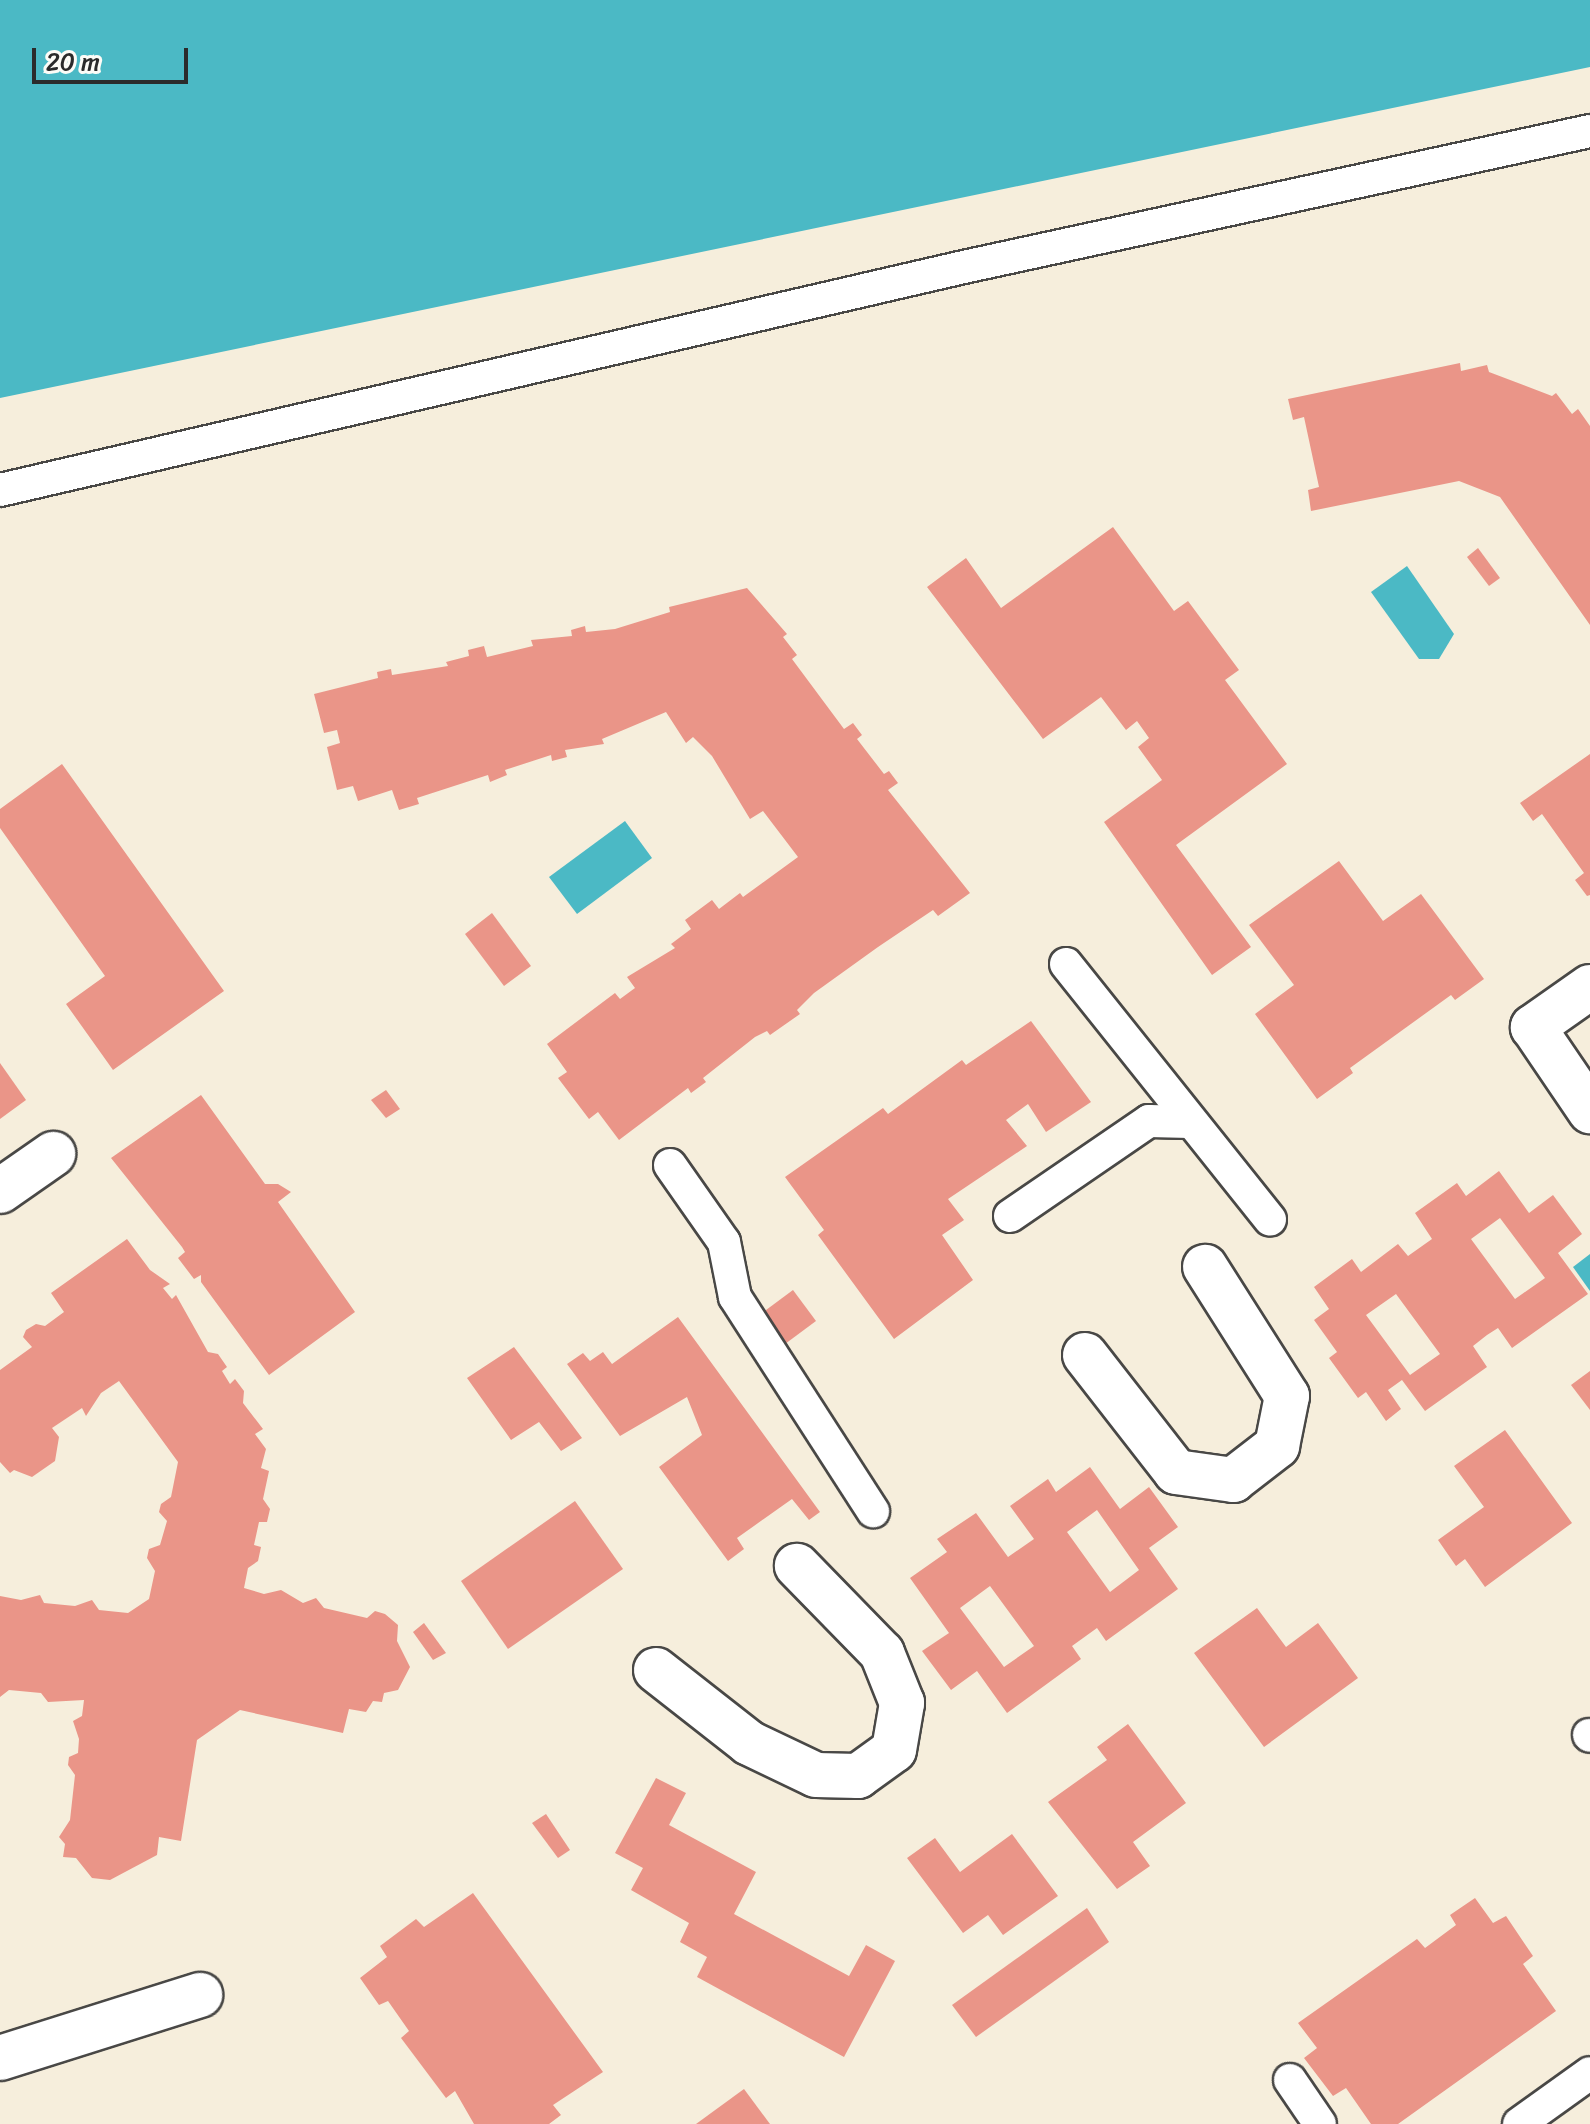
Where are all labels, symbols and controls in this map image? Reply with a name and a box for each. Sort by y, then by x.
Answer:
scale bar [36,32,192,82]
text: 20 m [46,41,100,83]

